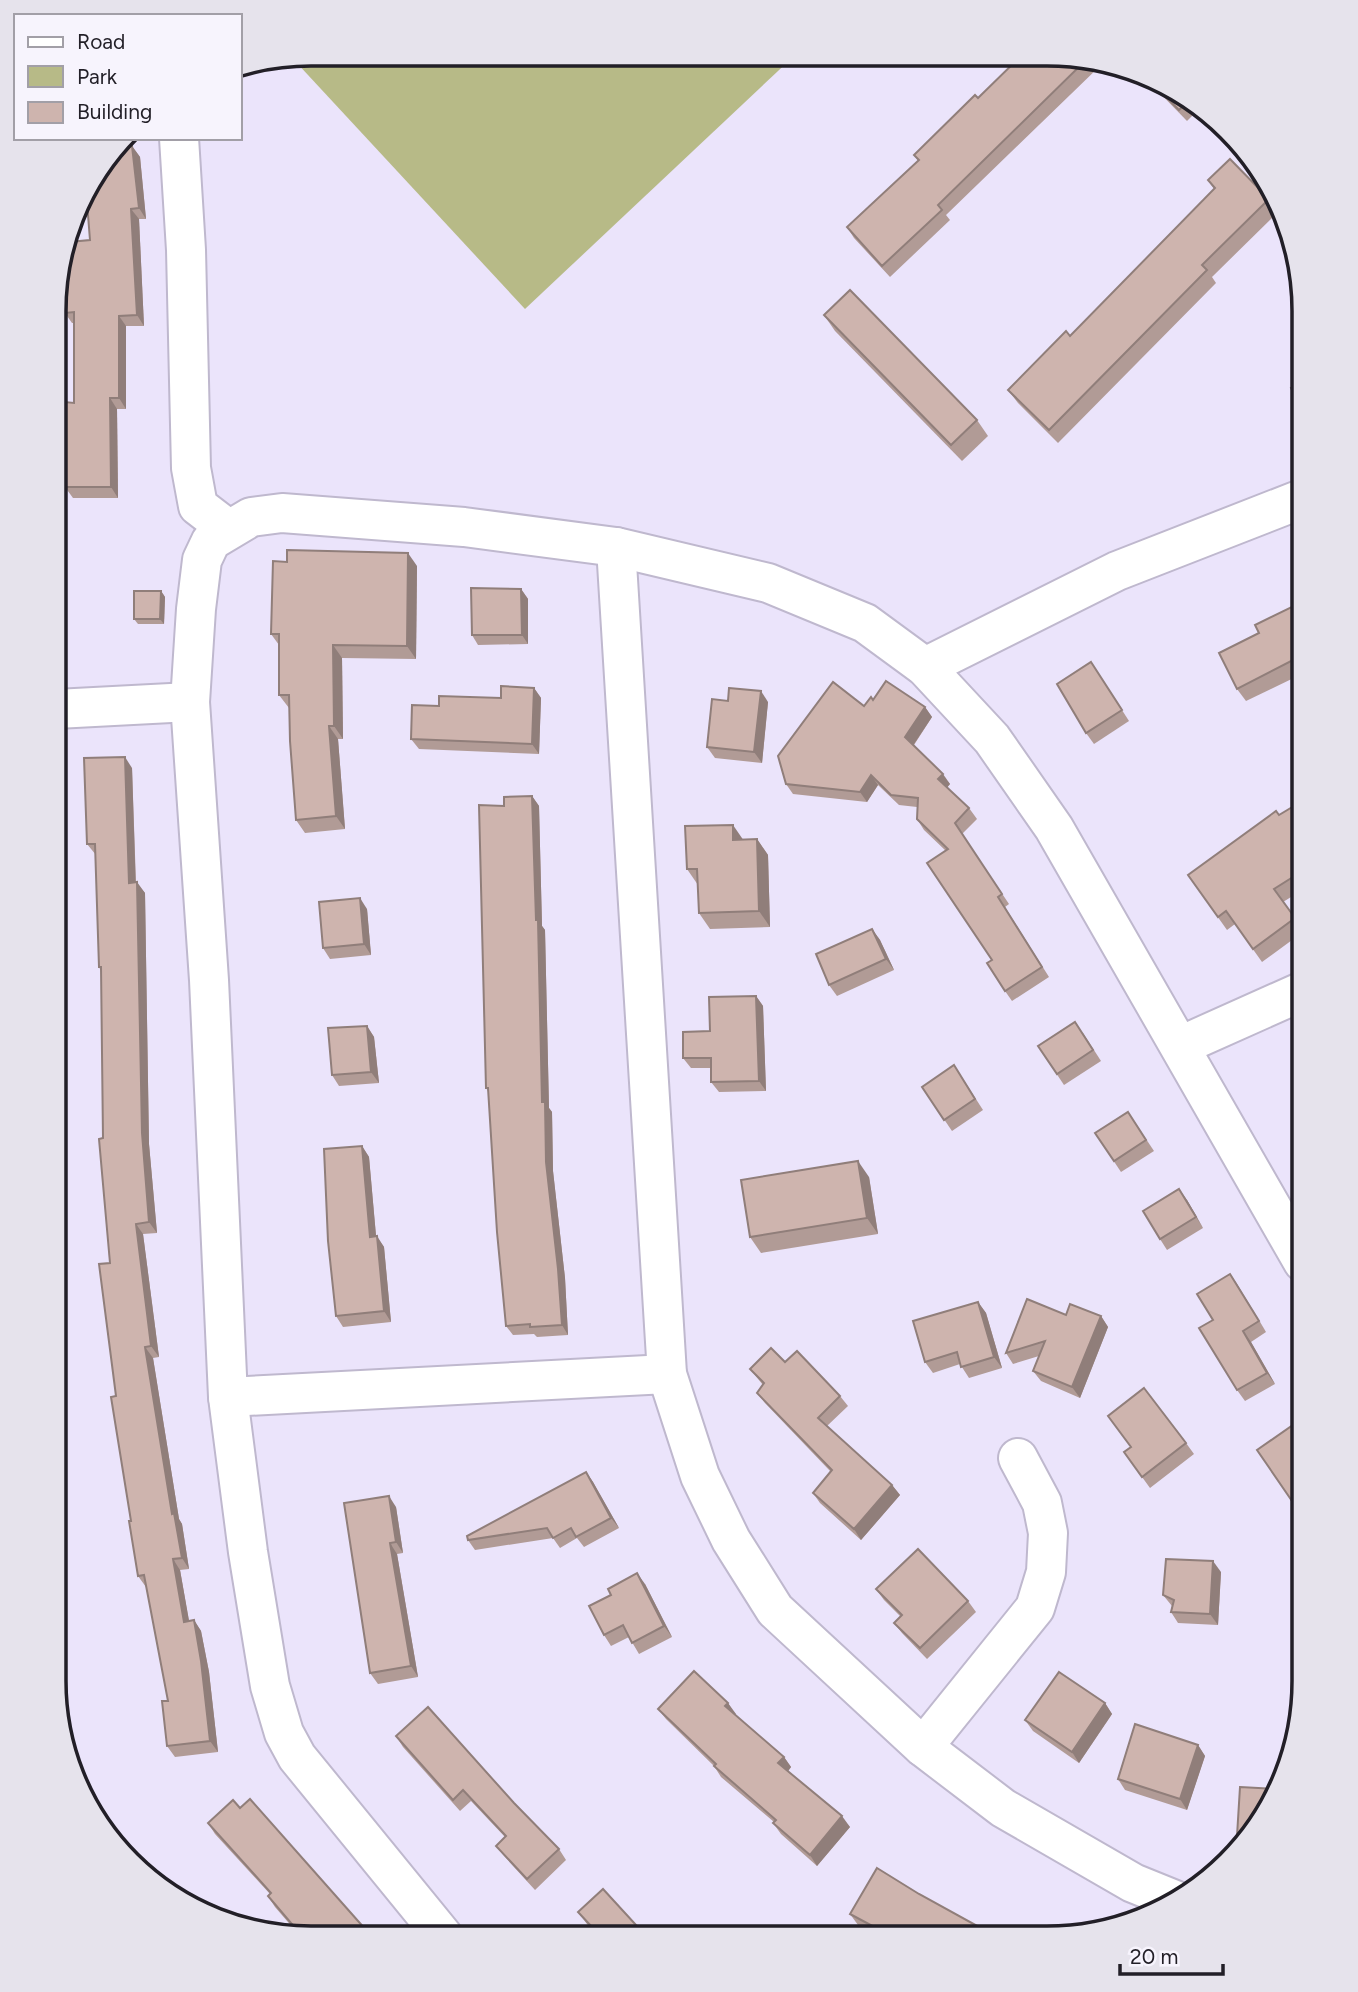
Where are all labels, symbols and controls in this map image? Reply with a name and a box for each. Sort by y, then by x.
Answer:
legend [14,14,242,140]
text: Road [77,29,125,54]
text: Park [77,64,118,89]
text: Building [77,99,152,124]
scale bar [1120,1932,1223,1976]
text: 20 m [1130,1944,1178,1969]

